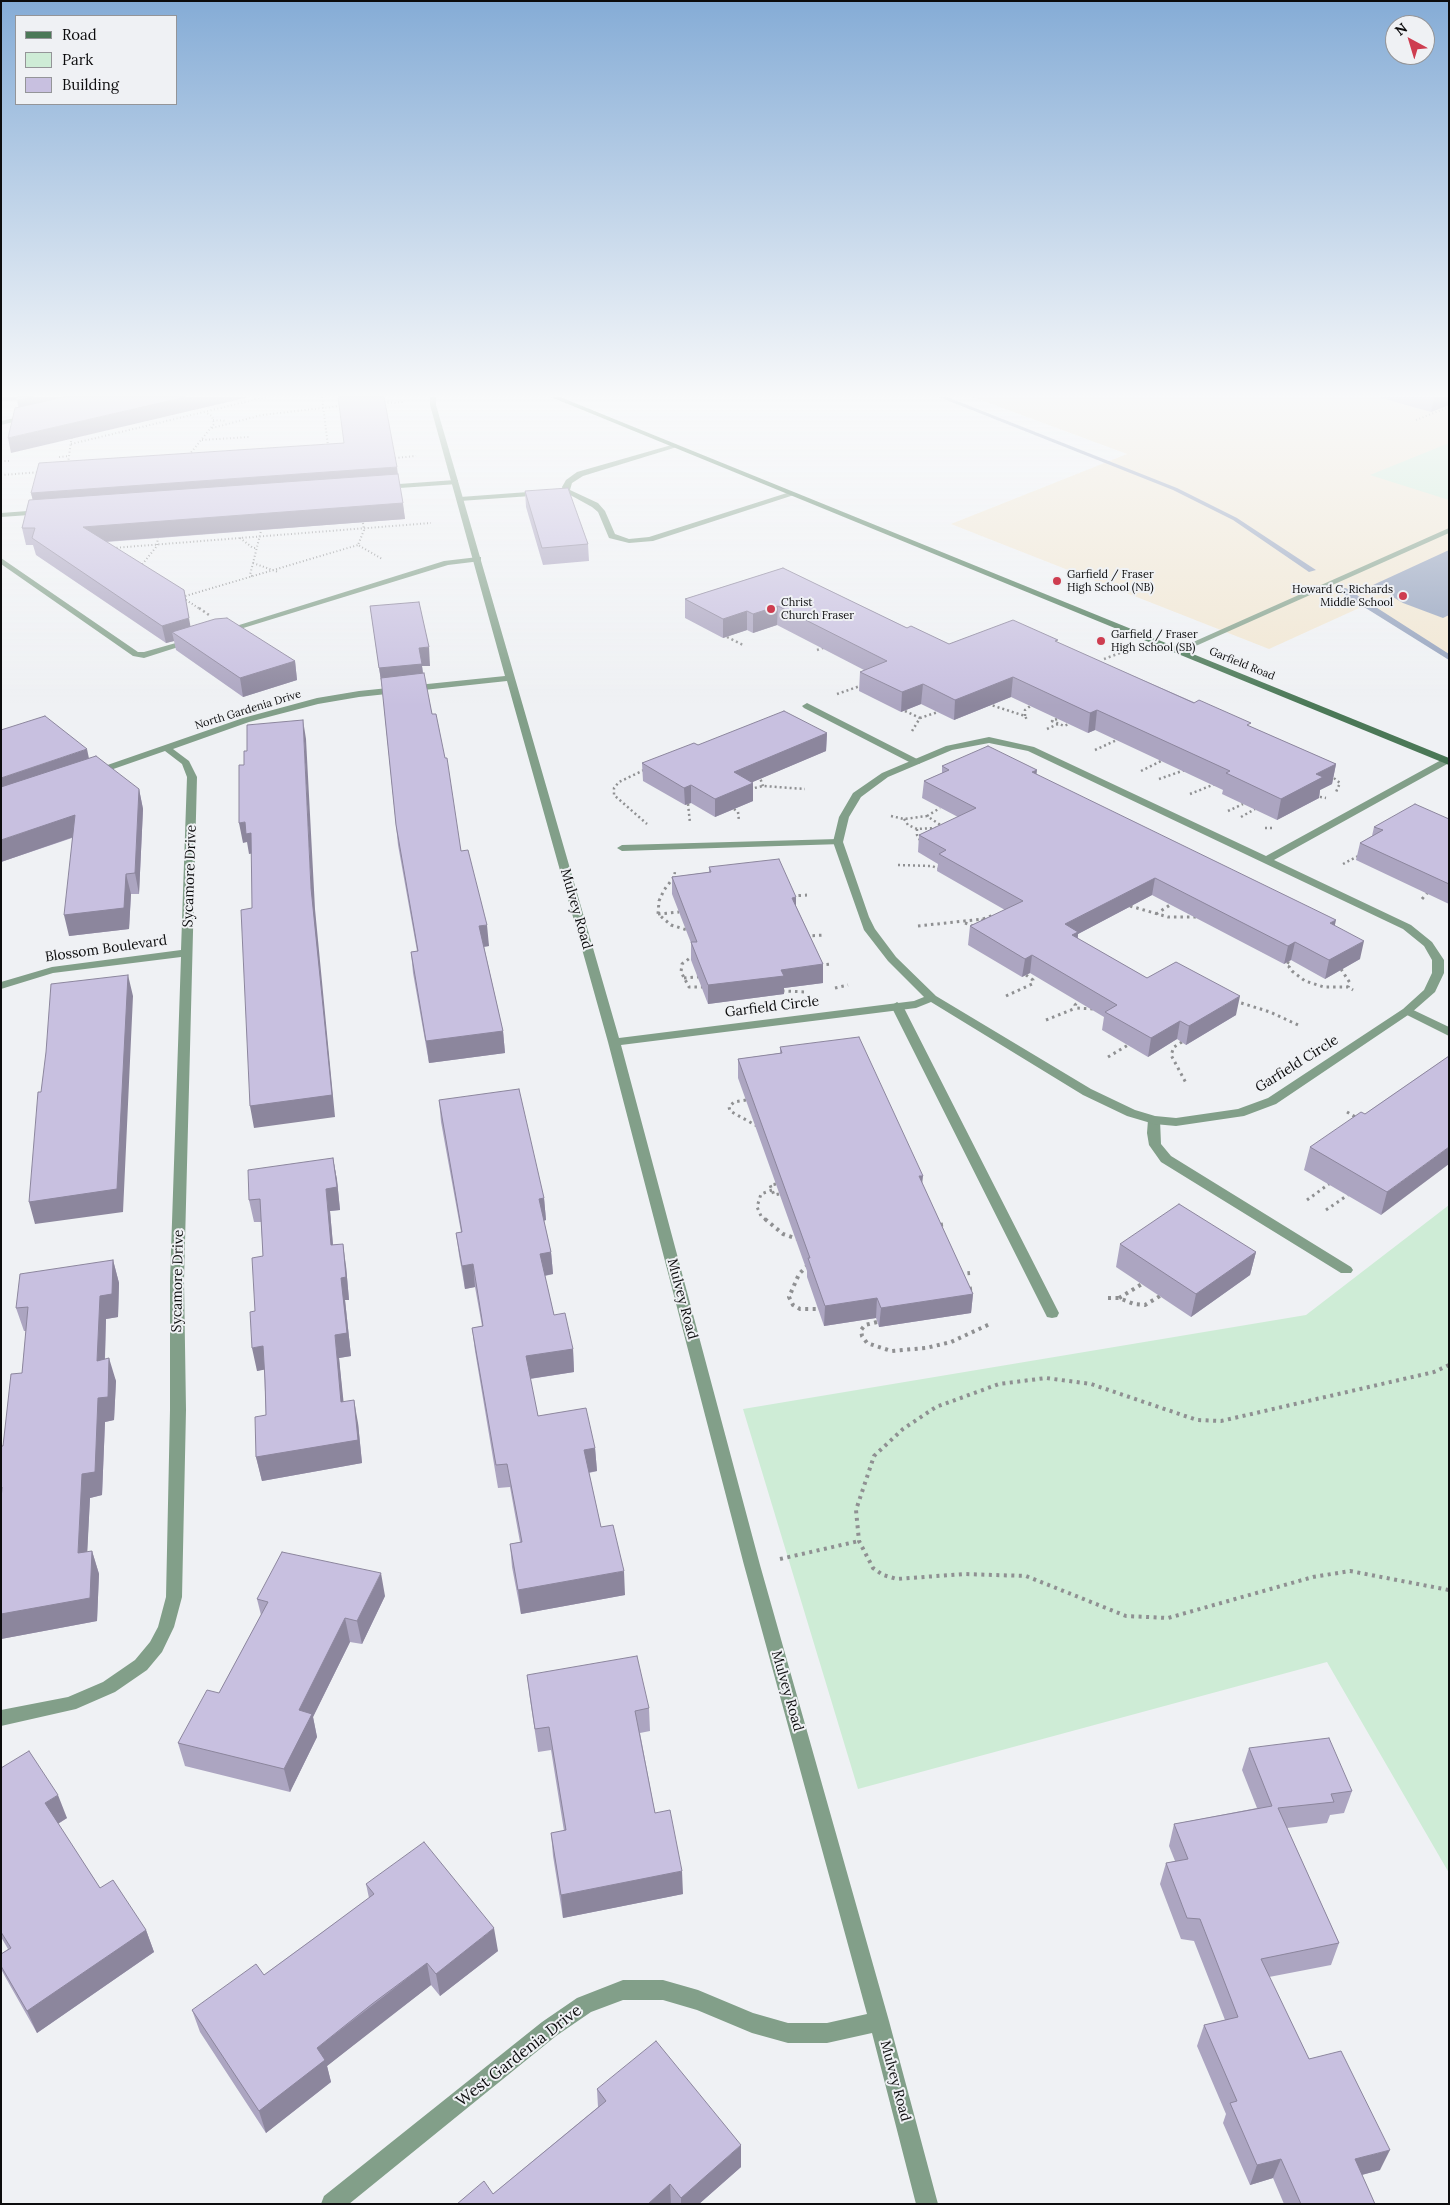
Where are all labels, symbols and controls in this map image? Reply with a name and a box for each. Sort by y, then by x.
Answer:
legend [15,15,178,105]
north arrow [1385,15,1435,65]
text: N [1391,19,1411,40]
text: Road [62,25,97,44]
text: Park [62,50,93,69]
text: Building [62,75,119,94]
place label: Garfield / Fraser High School (NB) [1067,568,1154,594]
marker: Garfield / Fraser High School (NB) [1051,575,1063,587]
place label: Howard C. Richards Middle School [1292,583,1393,609]
marker: Howard C. Richards Middle School [1397,590,1409,602]
place label: Christ Church Fraser [781,596,854,622]
marker: Christ Church Fraser [765,603,777,615]
place label: Garfield / Fraser High School (SB) [1111,628,1198,654]
marker: Garfield / Fraser High School (SB) [1095,635,1107,647]
street label: Garfield Road [1207,645,1277,683]
street label: North Gardenia Drive [193,688,303,732]
street label: Sycamore Drive [180,824,200,928]
street label: Mulvey Road [556,867,596,951]
street label: Blossom Boulevard [44,932,168,966]
street label: Garfield Circle [724,993,820,1021]
street label: Garfield Circle [1252,1032,1342,1096]
street label: Sycamore Drive [169,1230,187,1332]
street label: Mulvey Road [663,1257,701,1341]
street label: Mulvey Road [767,1649,807,1733]
street label: West Gardenia Drive [452,2001,586,2111]
street label: Mulvey Road [876,2039,914,2123]

